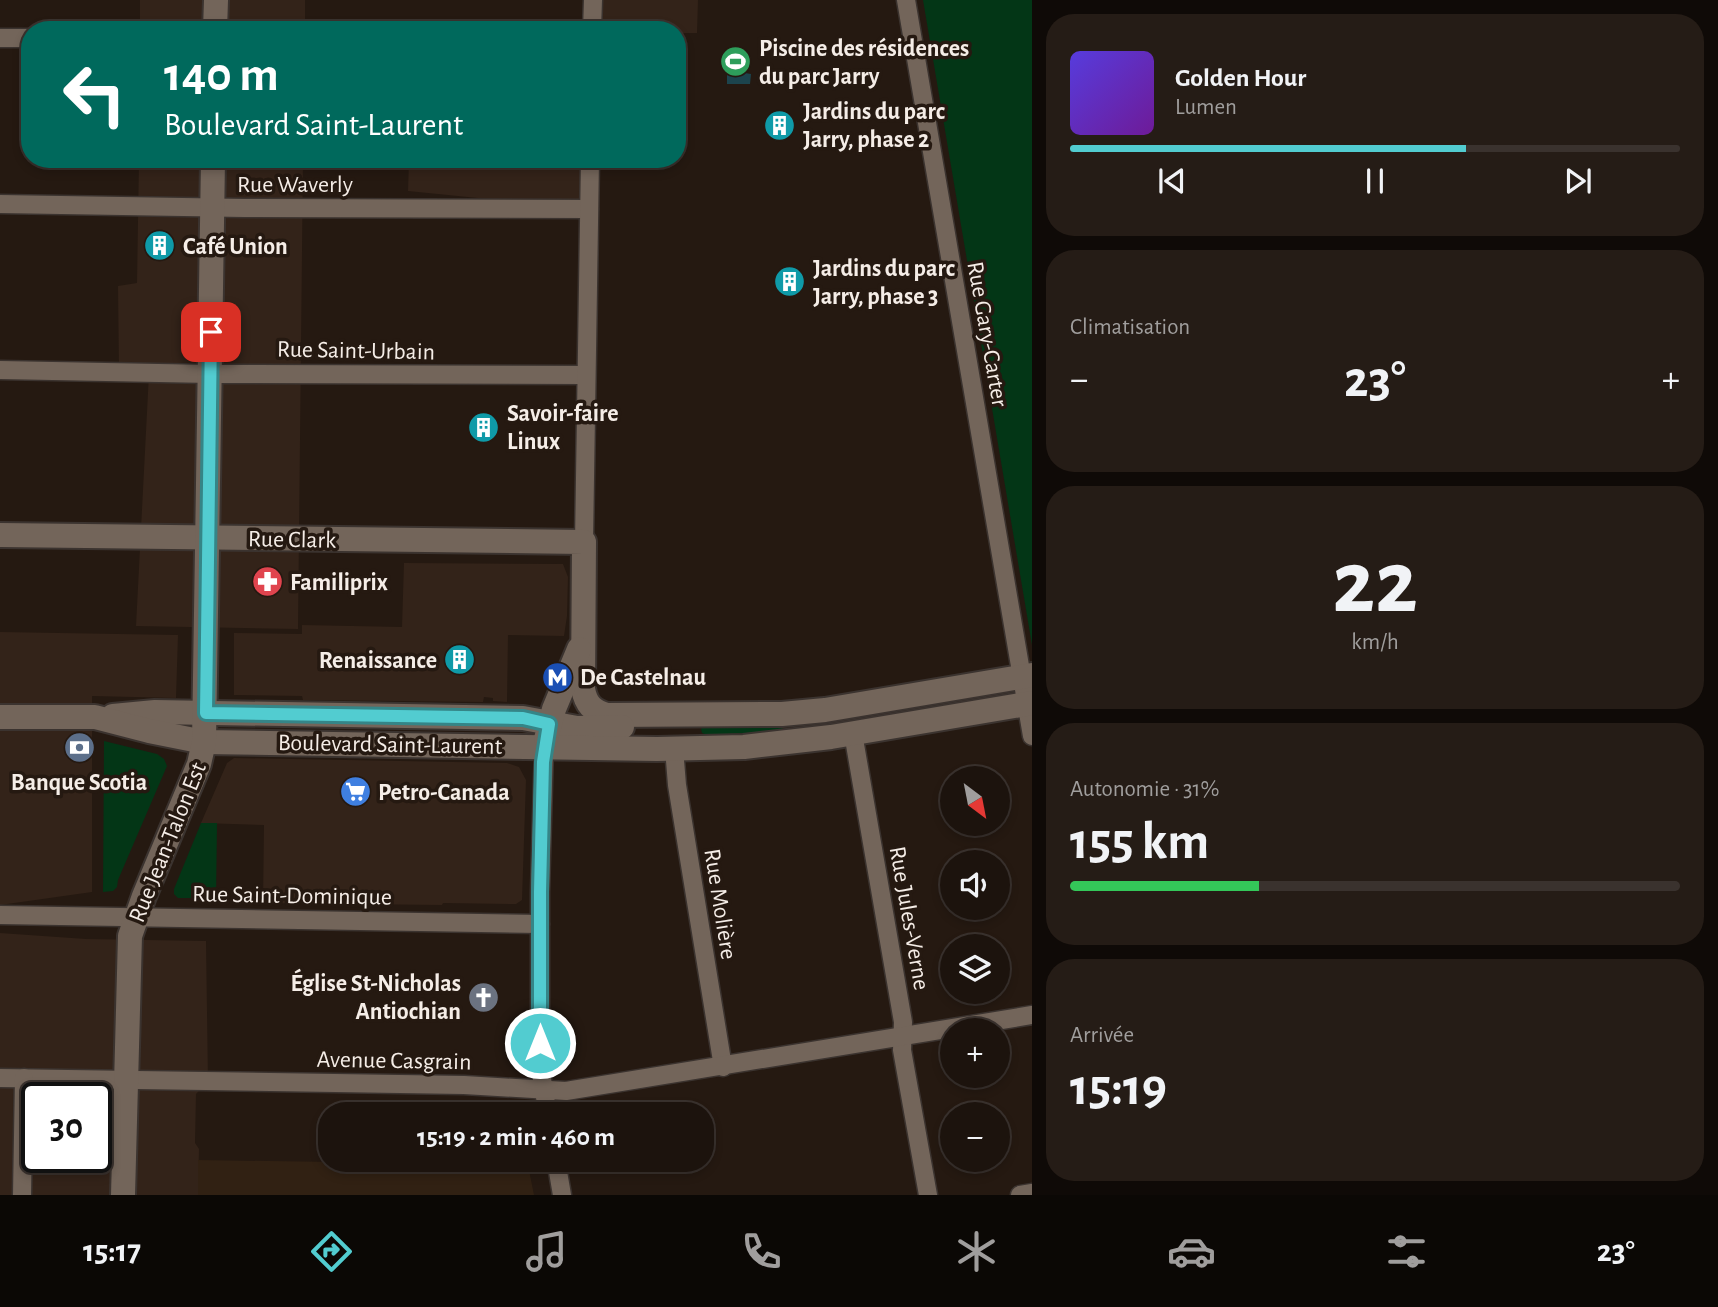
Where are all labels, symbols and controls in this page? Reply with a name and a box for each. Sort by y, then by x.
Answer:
place label: Piscine des résidences du parc Jarry [759,37,969,89]
sports icon: Piscine des résidences du parc Jarry [719,45,753,79]
icon: left [49,49,140,140]
text: 140 m [164,51,279,100]
text: Golden Hour [1175,65,1306,91]
text: Lumen [1175,96,1237,119]
place label: Jardins du parc Jarry, phase 2 [803,100,945,152]
building icon: Jardins du parc Jarry, phase 2 [763,108,797,142]
text: Boulevard Saint-Laurent [164,109,463,141]
icon: previous [1153,162,1191,200]
icon: pause [1356,162,1394,200]
icon: next [1559,162,1597,200]
street label: Rue Waverly [237,173,353,197]
building icon: Café Union [143,229,177,263]
place label: Café Union [183,235,288,259]
place label: Jardins du parc Jarry, phase 3 [813,257,955,309]
street label: Rue Gary-Carter [962,260,1012,409]
building icon: Jardins du parc Jarry, phase 3 [773,265,807,299]
pin [181,302,241,362]
icon: arrive [192,313,230,351]
text: Climatisation [1070,316,1190,339]
street label: Rue Saint-Urbain [277,338,435,364]
text: 23° [1344,354,1406,406]
text: − [1070,361,1088,399]
text: + [1662,361,1680,399]
place label: Savoir-faire Linux [507,402,619,454]
building icon: Savoir-faire Linux [467,410,501,444]
street label: Rue Clark [248,527,336,553]
text: 22 [1332,538,1418,629]
pharmacy icon: Familiprix [250,565,284,599]
place label: Familiprix [290,571,388,595]
text: km/h [1351,631,1399,654]
building icon: Renaissance [443,643,477,677]
place label: Renaissance [319,649,437,673]
metro station icon: De Castelnau [540,660,574,694]
place label: De Castelnau [580,666,706,690]
bank icon: Banque Scotia [62,731,96,765]
street label: Boulevard Saint-Laurent [278,731,503,759]
street label: Rue Jean-Talon Est [125,759,211,926]
north arrow [940,766,1010,836]
map controls [940,766,1010,1172]
place label: Banque Scotia [11,771,147,795]
supermarket icon: Petro-Canada [338,775,372,809]
text: Autonomie · 31% [1070,778,1219,801]
place label: Petro-Canada [378,781,510,805]
text: 155 km [1070,816,1209,868]
street label: Rue Jules-Verne [885,844,933,992]
street label: Rue Molière [699,847,741,961]
button: sound [940,850,1010,920]
street label: Rue Saint-Dominique [192,882,392,910]
button: layers [940,934,1010,1004]
place label: Église St-Nicholas Antiochian [290,968,461,1024]
church icon: Église St-Nicholas Antiochian [467,980,501,1014]
position arrow [503,1006,577,1080]
button: + [940,1018,1010,1088]
text: Arrivée [1070,1024,1134,1047]
street label: Avenue Casgrain [316,1048,472,1074]
text: 15:19 [1070,1062,1167,1114]
speed limit sign: 30 [21,1082,112,1173]
button: − [940,1102,1010,1172]
text: 15:19 · 2 min · 460 m [417,1124,615,1150]
icon: directions [307,1227,356,1276]
icon: music [522,1227,571,1276]
icon: phone [737,1227,786,1276]
icon: climate [952,1227,1001,1276]
icon: car [1167,1227,1216,1276]
icon: filters [1382,1227,1431,1276]
text: 15:17 [83,1235,141,1267]
text: 23° [1597,1235,1635,1267]

